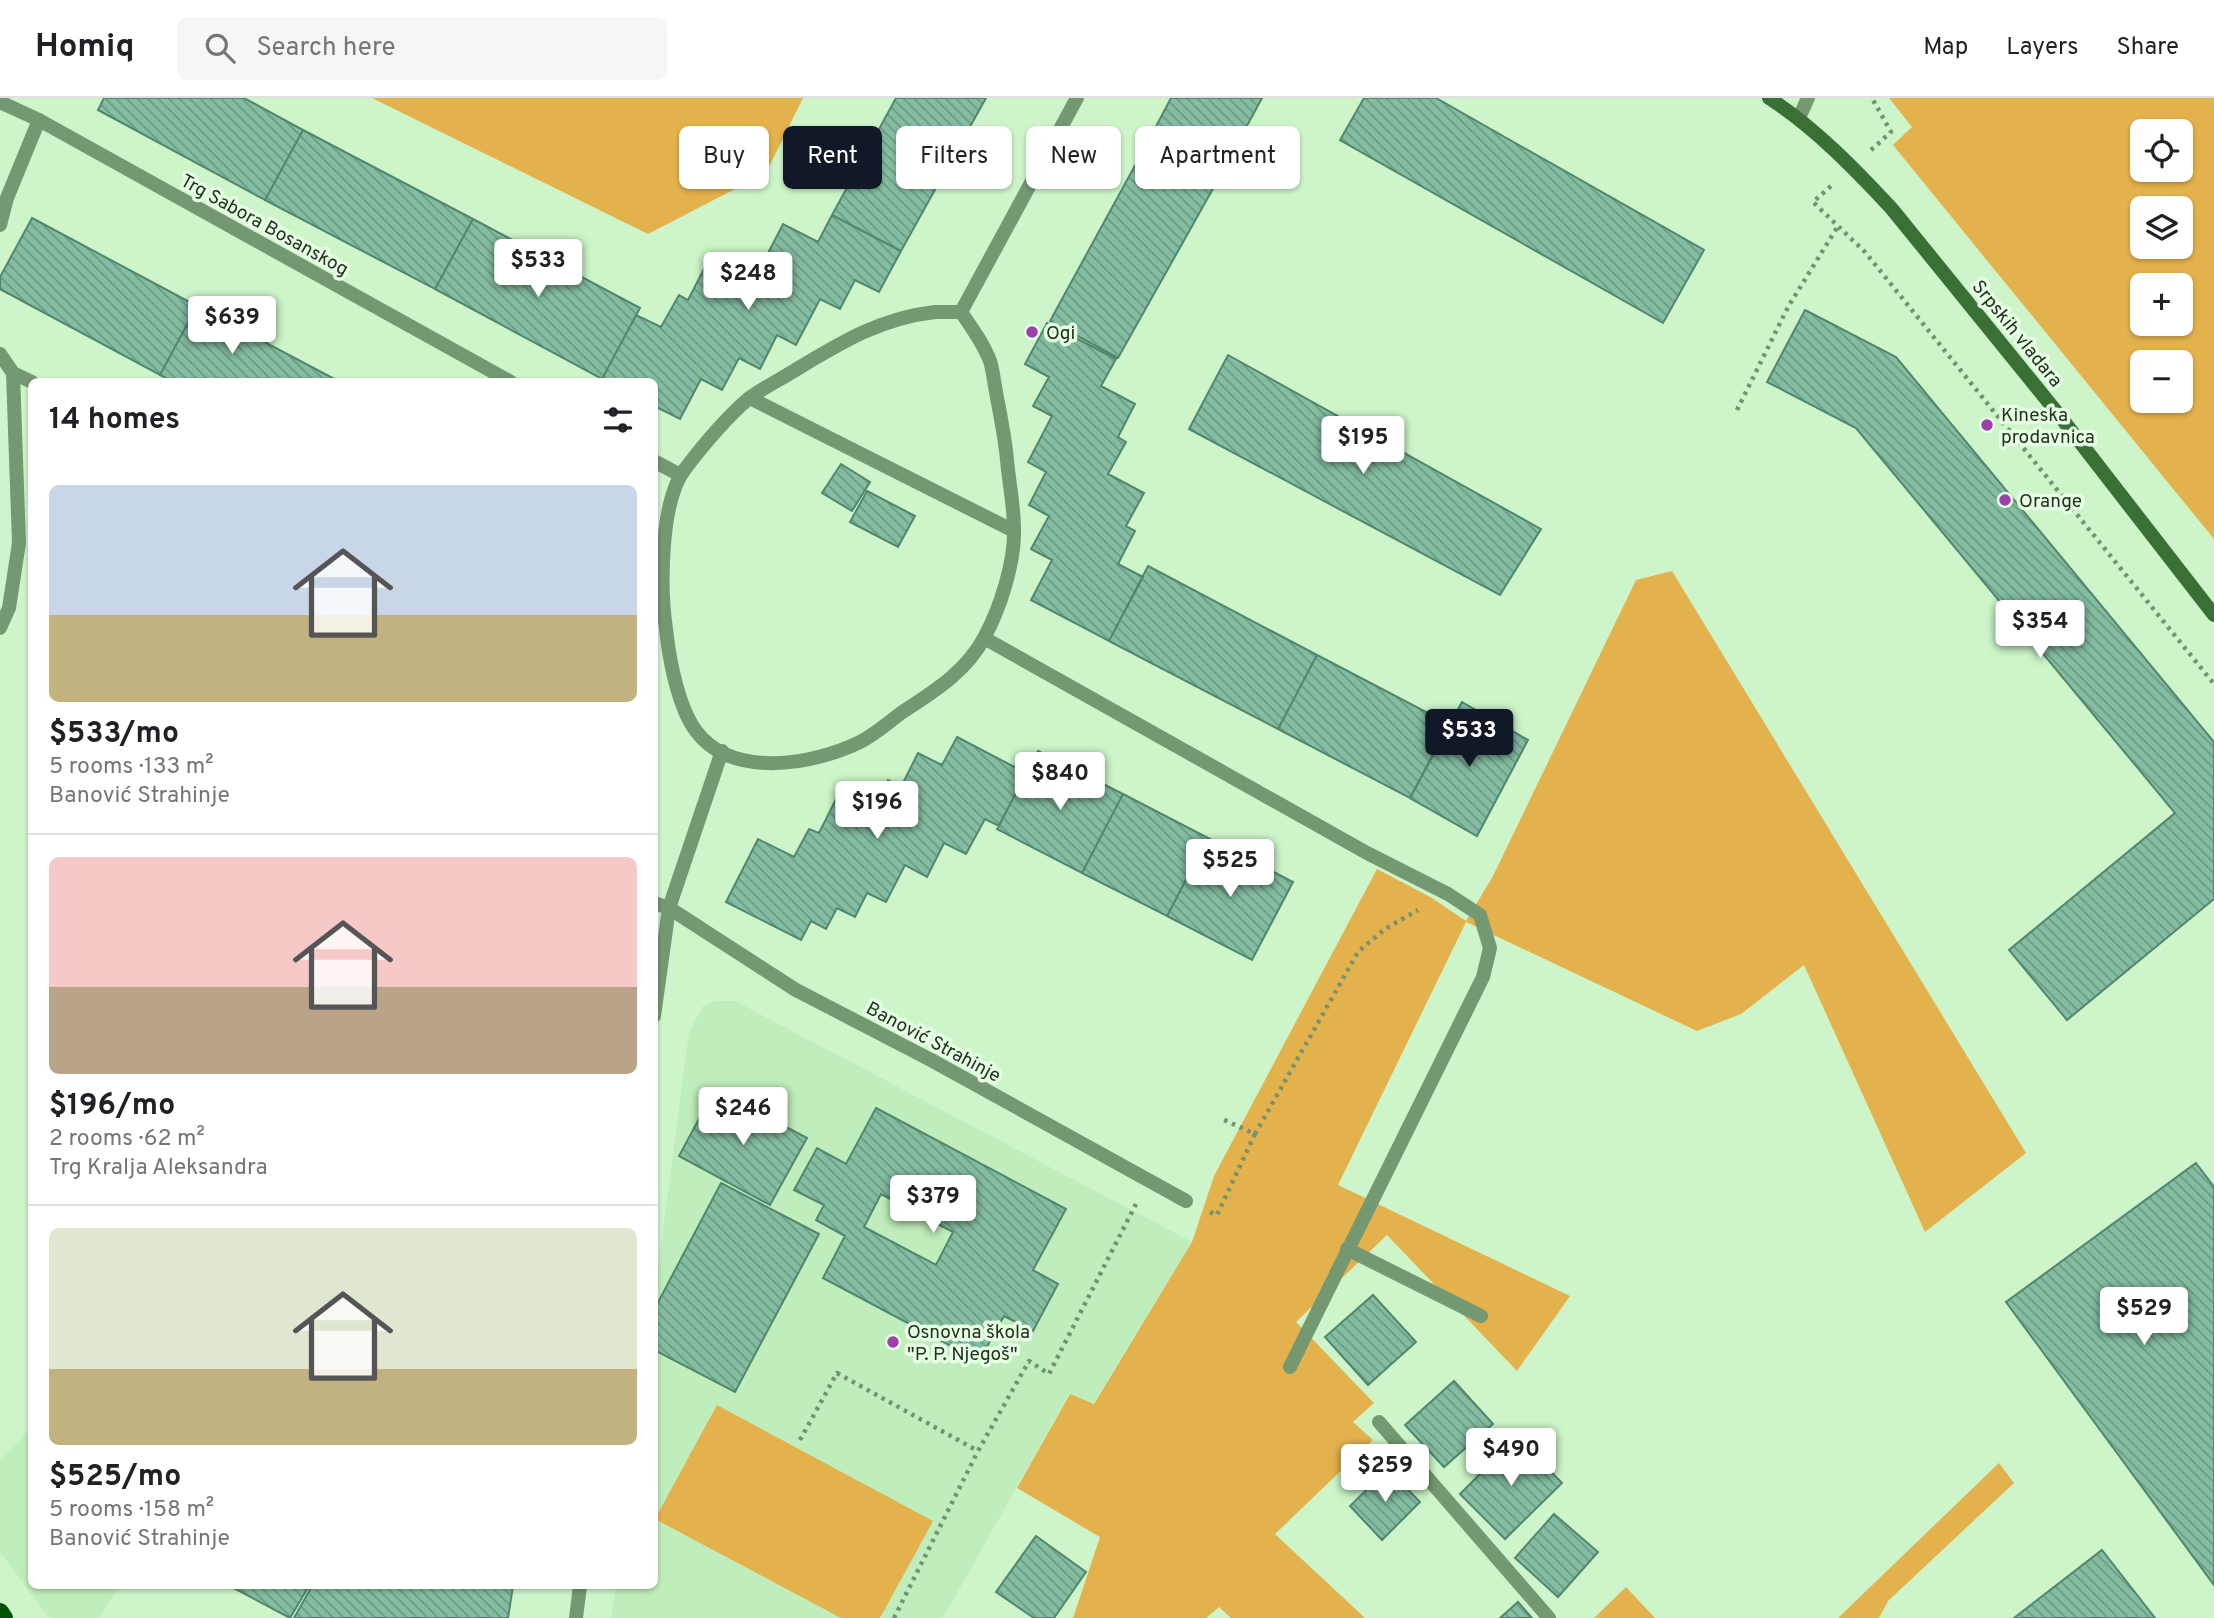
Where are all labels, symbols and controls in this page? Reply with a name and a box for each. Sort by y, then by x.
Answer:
search box [177,17,667,80]
text: Homiq [35,27,135,69]
icon: search [201,29,239,67]
text: Search here [257,32,395,65]
text: Map [1923,33,1968,63]
text: Layers [2006,33,2078,63]
text: Share [2116,33,2179,63]
map controls [2130,119,2193,413]
button: locate [2130,119,2193,182]
chip: Buy [679,126,769,189]
chip: Rent [783,126,882,189]
chip: Filters [896,126,1012,189]
chip: New [1026,126,1121,189]
chip: Apartment [1135,126,1300,189]
street label: Trg Sabora Bosanskog [176,170,352,282]
button: layers [2130,196,2193,259]
pin: $533 [497,240,579,299]
text: $533 [510,247,566,276]
pin: $248 [707,252,789,312]
text: $248 [719,260,777,289]
button: + [2130,273,2193,336]
street label: Srpskih vladara [1966,276,2067,393]
pin: $639 [191,296,273,356]
text: $639 [204,304,260,333]
place label: Ogi [1046,322,1075,346]
marker: Ogi [1024,324,1040,340]
button: − [2130,350,2193,413]
icon: filters [599,401,637,439]
text: 14 homes [49,402,180,439]
place label: Kineska prodavnica [2001,404,2095,450]
pin: $195 [1322,416,1404,476]
marker: Kineska prodavnica [1979,417,1995,433]
text: $195 [1337,424,1389,453]
place label: Orange [2019,490,2082,514]
marker: Orange [1997,492,2013,508]
icon: home [280,530,406,656]
pin: $354 [1999,601,2081,660]
text: $354 [2012,608,2068,637]
pin: $533 [1428,710,1510,769]
text: $533/mo [49,716,179,753]
text: $533 [1441,717,1497,746]
pin: $840 [1019,752,1101,812]
text: 5 rooms · 133 m² [49,753,214,782]
text: $840 [1031,760,1089,789]
text: Banović Strahinje [49,782,230,811]
pin: $196 [836,782,918,841]
text: $196 [851,789,903,818]
pin: $525 [1189,840,1271,899]
text: $525 [1202,847,1258,876]
icon: home [280,902,406,1028]
street label: Banović Strahinje [861,997,1005,1088]
text: $196/mo [49,1088,175,1125]
pin: $246 [702,1088,784,1147]
text: $246 [715,1095,771,1124]
text: 2 rooms · 62 m² [49,1125,205,1154]
text: Trg Kralja Aleksandra [49,1154,268,1183]
pin: $379 [892,1176,974,1235]
text: $379 [906,1183,960,1212]
icon: home [280,1273,406,1399]
pin: $529 [2103,1288,2185,1347]
text: $529 [2116,1295,2172,1324]
place label: Osnovna škola "P. P. Njegoš" [907,1321,1030,1367]
marker: Osnovna škola "P. P. Njegoš" [885,1334,901,1350]
pin: $490 [1470,1428,1552,1488]
text: $490 [1482,1436,1540,1465]
pin: $259 [1344,1444,1426,1504]
text: $259 [1357,1452,1413,1481]
text: $525/mo [49,1459,181,1496]
text: 5 rooms · 158 m² [49,1496,214,1525]
text: Banović Strahinje [49,1525,230,1554]

